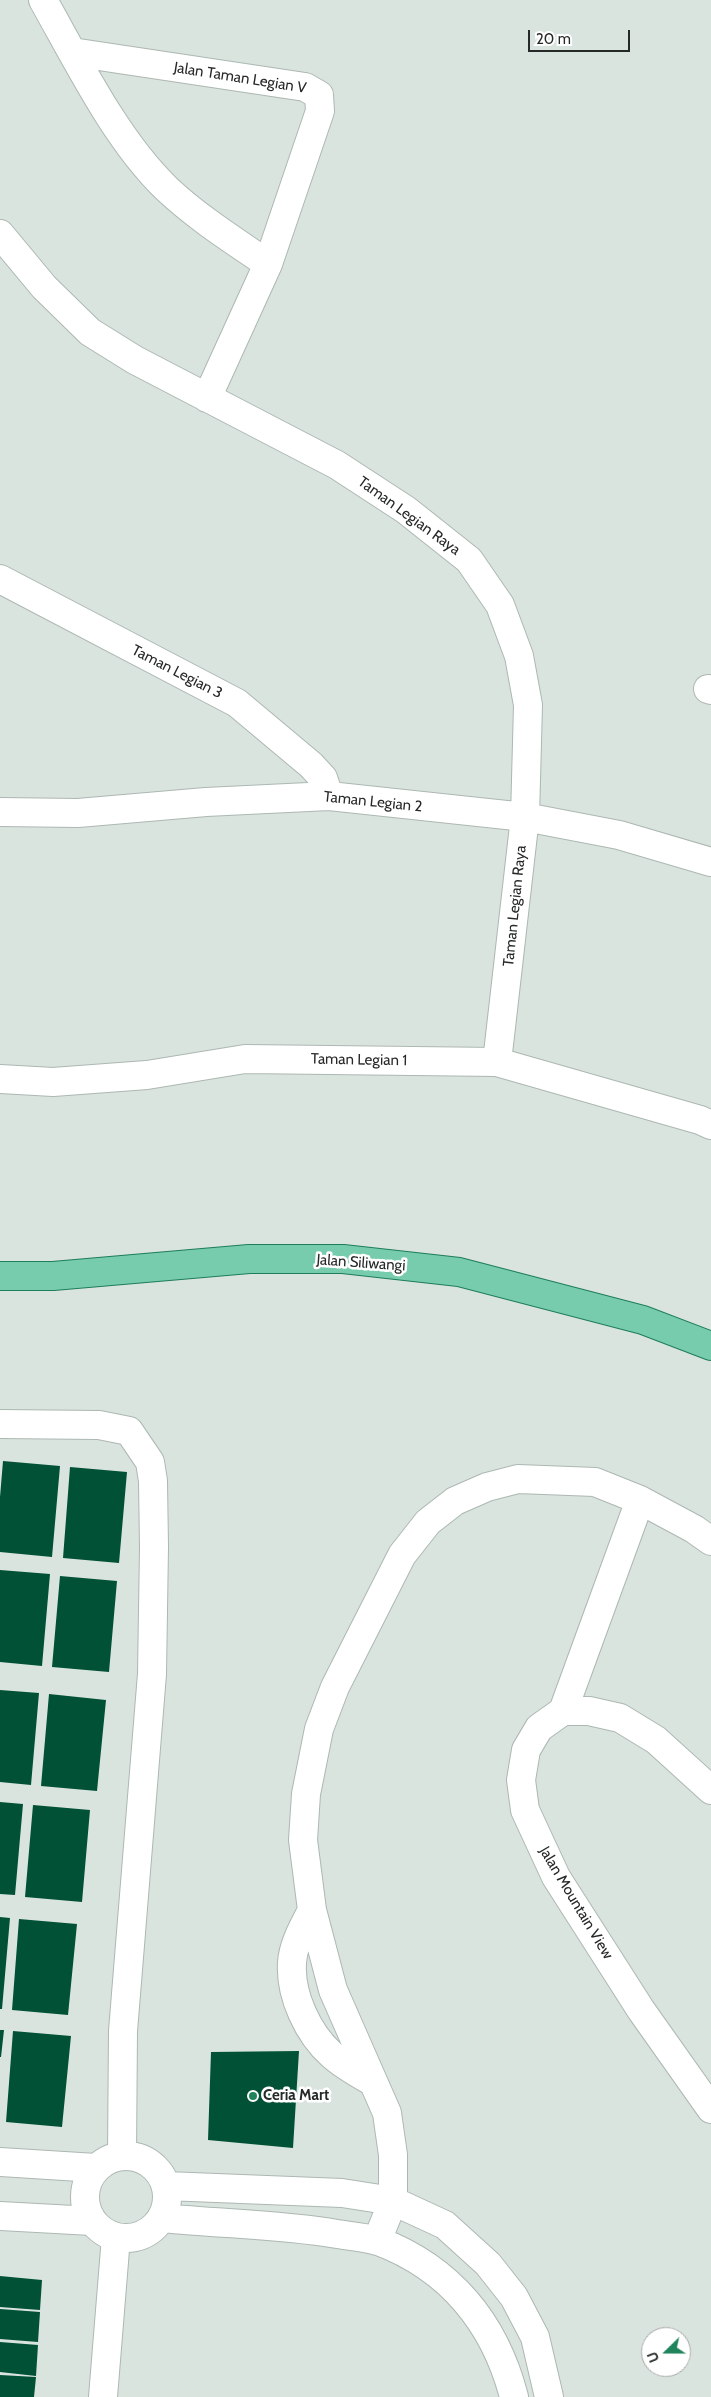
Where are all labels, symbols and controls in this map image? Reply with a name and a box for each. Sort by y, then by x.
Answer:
scale bar [531,20,634,52]
text: 20 m [536,30,571,48]
street label: Jalan Taman Legian V [172,59,308,97]
street label: Taman Legian Raya [354,473,464,559]
street label: Taman Legian 3 [129,641,225,703]
street label: Taman Legian 2 [323,788,423,816]
street label: Taman Legian Raya [500,844,530,968]
street label: Taman Legian 1 [311,1050,407,1070]
street label: Jalan Siliwangi [316,1251,406,1275]
street label: Jalan Mountain View [535,1843,617,1963]
place label: Ceria Mart [263,2087,329,2105]
marker: Ceria Mart [247,2090,259,2102]
north arrow [641,2327,691,2377]
text: U [643,2349,663,2365]

